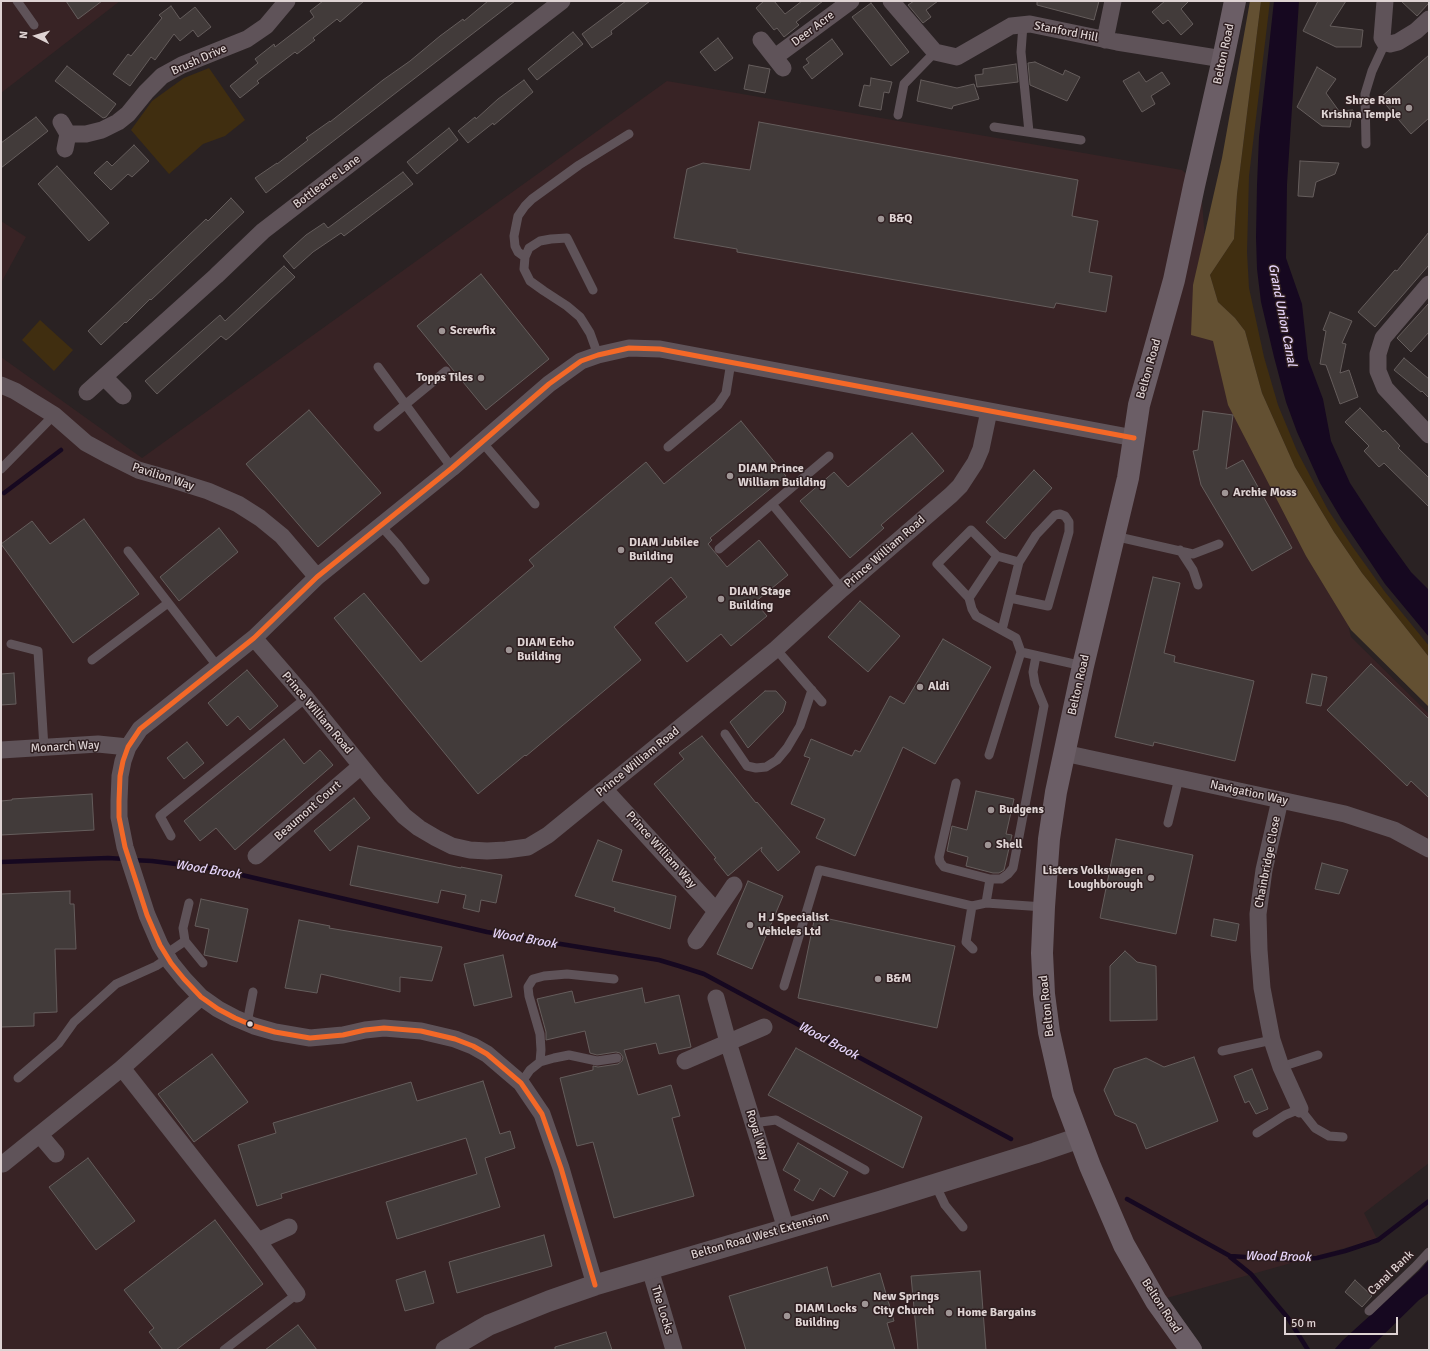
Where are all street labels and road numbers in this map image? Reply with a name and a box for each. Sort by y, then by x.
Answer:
street label: Deer Acre [789,8,837,50]
street label: Stanford Hill [1033,19,1099,45]
street label: Belton Road [1211,22,1237,86]
street label: Brush Drive [169,41,229,79]
street label: Bottleacre Lane [291,152,363,212]
street label: Belton Road [1134,337,1164,401]
street label: Pavilion Way [130,460,196,494]
street label: Prince William Road [841,513,929,591]
street label: Belton Road [1065,653,1093,717]
street label: Prince William Road [278,669,356,757]
street label: Prince William Road [594,724,682,800]
street label: Monarch Way [30,738,100,756]
street label: Beaumont Court [272,778,344,844]
street label: Navigation Way [1209,778,1289,808]
street label: Prince William Way [623,809,699,891]
street label: Chainbridge Close [1252,815,1284,909]
street label: Belton Road [1037,975,1057,1037]
street label: Royal Way [742,1108,772,1162]
street label: Belton Road West Extension [689,1209,831,1263]
street label: Canal Bank [1365,1248,1417,1298]
street label: Belton Road [1138,1276,1184,1336]
street label: The Locks [648,1284,676,1336]

